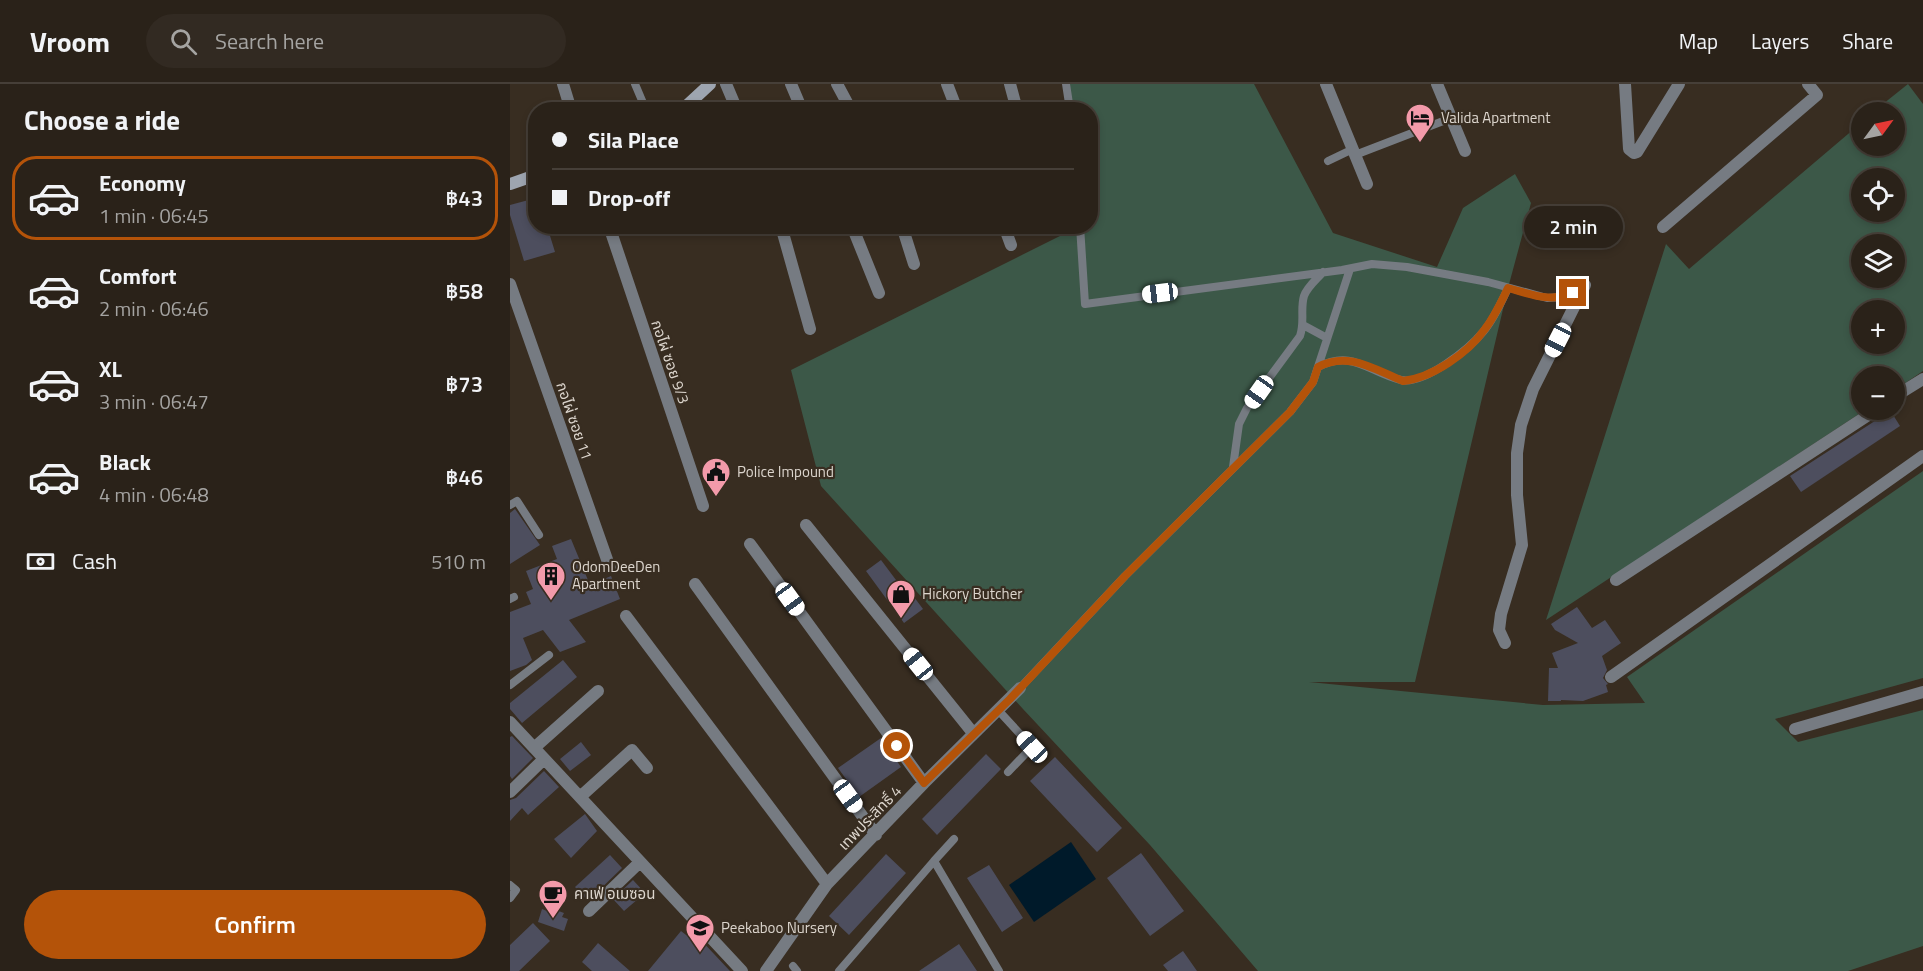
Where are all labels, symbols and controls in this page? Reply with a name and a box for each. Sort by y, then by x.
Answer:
search box [146,14,566,68]
text: Vroom [30,20,110,63]
text: Search here [215,24,324,58]
icon: search [167,25,200,58]
text: Map [1679,25,1718,57]
text: Layers [1751,25,1809,57]
text: Share [1842,25,1893,57]
text: Choose a ride [24,99,180,140]
hotel icon: Valida Apartment [1404,102,1436,144]
north arrow [1851,102,1905,156]
map controls [1851,102,1905,420]
place label: Valida Apartment [1441,106,1551,129]
text: Sila Place [588,123,679,157]
text: Economy [99,166,186,200]
button: locate [1851,168,1905,222]
icon: car [27,171,81,225]
text: ฿43 [446,181,483,215]
text: Drop-off [588,181,670,215]
text: 1 min · 06:45 [99,200,209,231]
callout: 2 min [1524,206,1622,248]
text: 2 min [1549,211,1598,242]
button: layers [1851,234,1905,288]
text: Comfort [99,259,177,293]
icon: car [27,264,81,318]
text: ฿58 [446,274,483,308]
route end [1559,279,1586,306]
car [1141,282,1179,304]
text: 2 min · 06:46 [99,293,209,324]
button: + [1851,300,1905,354]
street label: กอไผ่ ซอย 9/3 [645,317,696,407]
car [1542,320,1574,360]
text: XL [99,352,122,386]
icon: car [27,357,81,411]
button: − [1851,366,1905,420]
text: ฿73 [446,367,483,401]
car [1241,372,1277,412]
street label: กอไผ่ ซอย 11 [550,379,599,463]
text: 3 min · 06:47 [99,386,209,417]
text: Black [99,445,151,479]
icon: car [27,450,81,504]
public building icon: Police Impound [700,456,732,498]
text: ฿46 [446,460,483,494]
place label: Police Impound [737,460,834,483]
text: 4 min · 06:48 [99,479,209,510]
text: Cash [72,544,117,578]
icon: cash [24,545,57,578]
text: 510 m [431,546,486,577]
place label: OdomDeeDen Apartment [572,555,660,595]
building icon: OdomDeeDen Apartment [535,560,567,602]
shop icon: Hickory Butcher [885,578,917,620]
car [772,579,808,619]
place label: Hickory Butcher [922,582,1022,605]
car [900,644,936,684]
car [1013,728,1051,766]
route start [883,732,910,759]
car [830,776,866,816]
street label: เทพประสิทธิ์ 4 [833,780,907,856]
cafe icon: คาเฟ่ อเมซอน [537,878,569,920]
place label: คาเฟ่ อเมซอน [574,882,655,905]
button: Confirm [24,890,486,959]
school or university icon: Peekaboo Nursery [684,912,716,954]
place label: Peekaboo Nursery [721,916,837,939]

